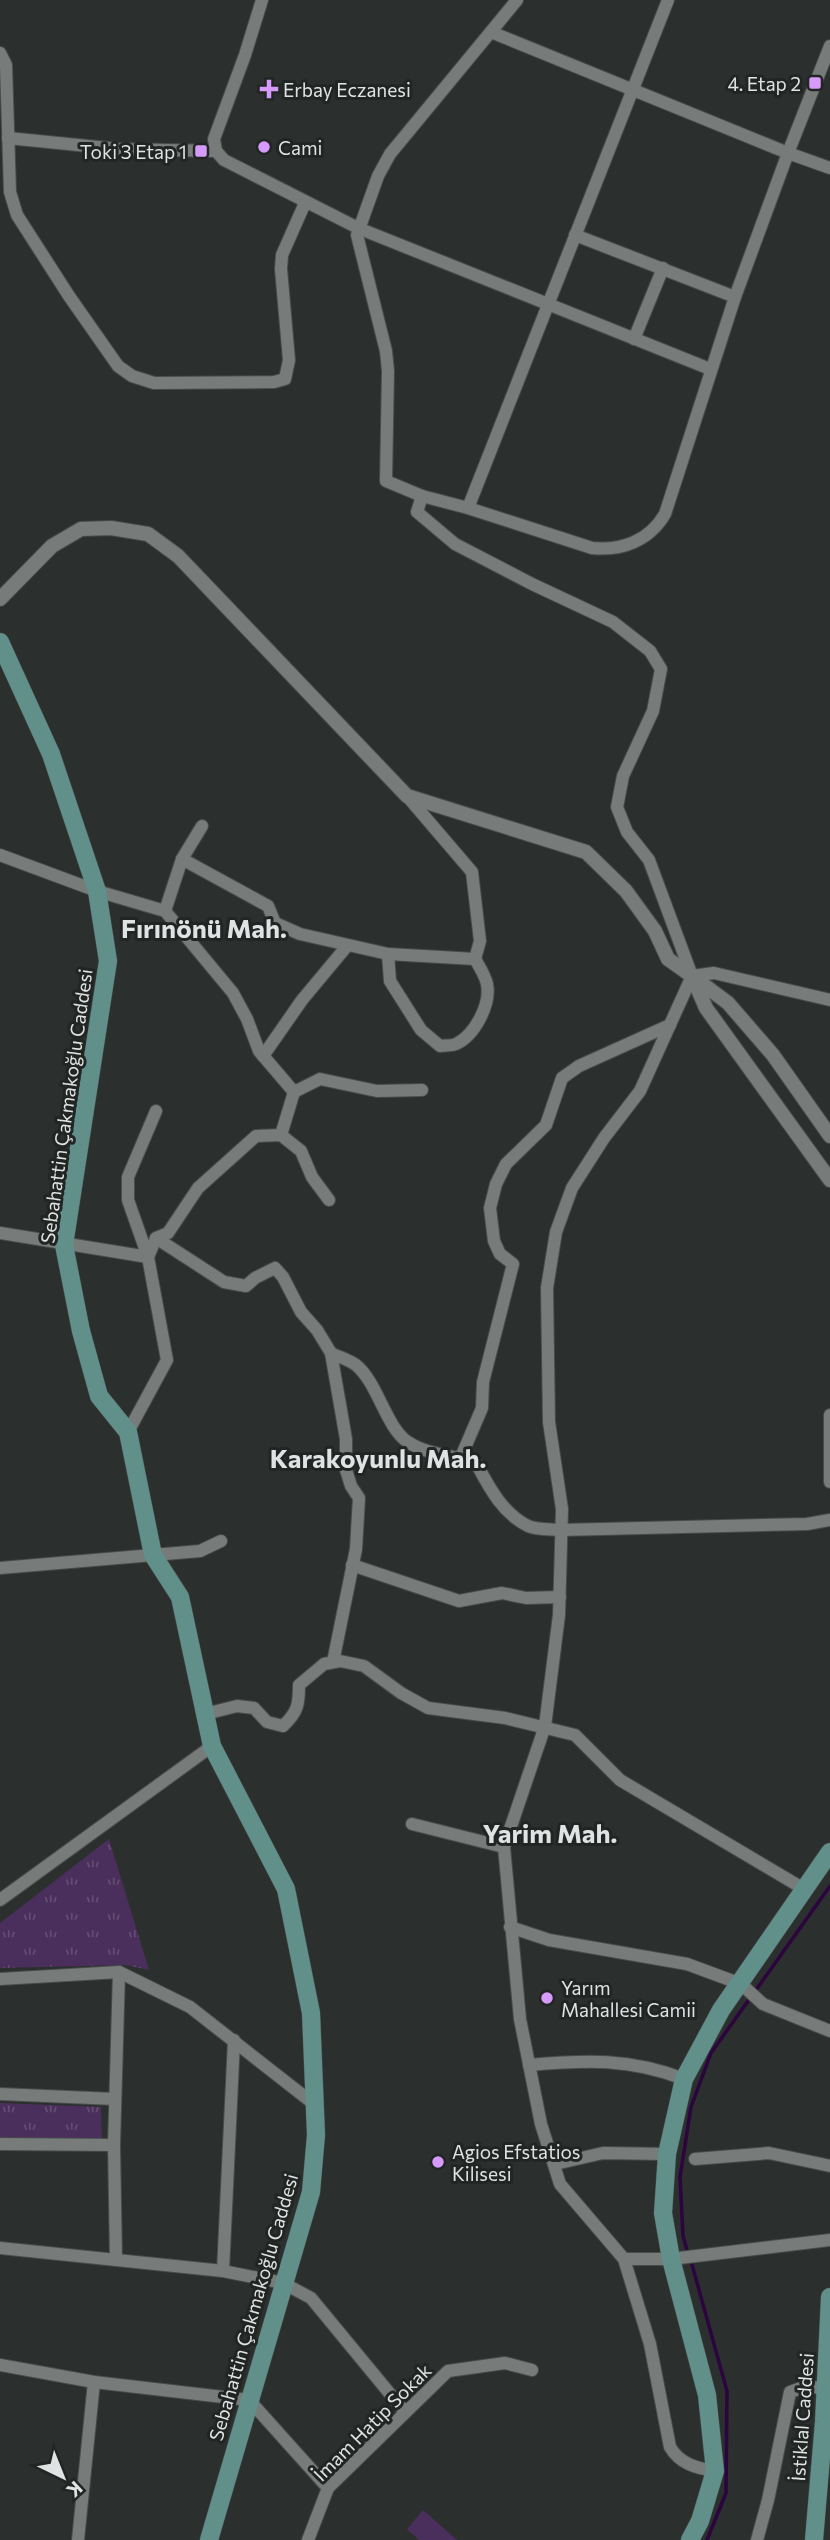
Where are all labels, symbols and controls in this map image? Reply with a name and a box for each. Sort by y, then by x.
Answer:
place label: 4. Etap 2 [727,72,801,95]
marker: 4. Etap 2 [807,75,823,91]
place label: Erbay Eczanesi [283,78,411,101]
marker: Erbay Eczanesi [261,81,277,97]
place label: Cami [278,136,322,159]
marker: Cami [256,139,272,155]
place label: Toki 3 Etap 1 [80,140,187,163]
marker: Toki 3 Etap 1 [193,143,209,159]
district label: Fırınönü Mah. [121,912,287,943]
street label: Sebahattin Çakmakoğlu Caddesi [35,967,97,1245]
district label: Karakoyunlu Mah. [270,1442,486,1473]
district label: Yarim Mah. [483,1817,617,1848]
place label: Yarım Mahallesi Camii [561,1976,696,2021]
marker: Yarım Mahallesi Camii [539,1990,555,2006]
place label: Agios Efstatios Kilisesi [452,2140,580,2185]
marker: Agios Efstatios Kilisesi [430,2154,446,2170]
street label: Sebahattin Çakmakoğlu Caddesi [204,2171,302,2443]
street label: İstiklal Caddesi [786,2352,818,2482]
street label: İmam Hatip Sokak [308,2358,436,2486]
north arrow [28,2442,98,2512]
text: K [62,2477,88,2503]

